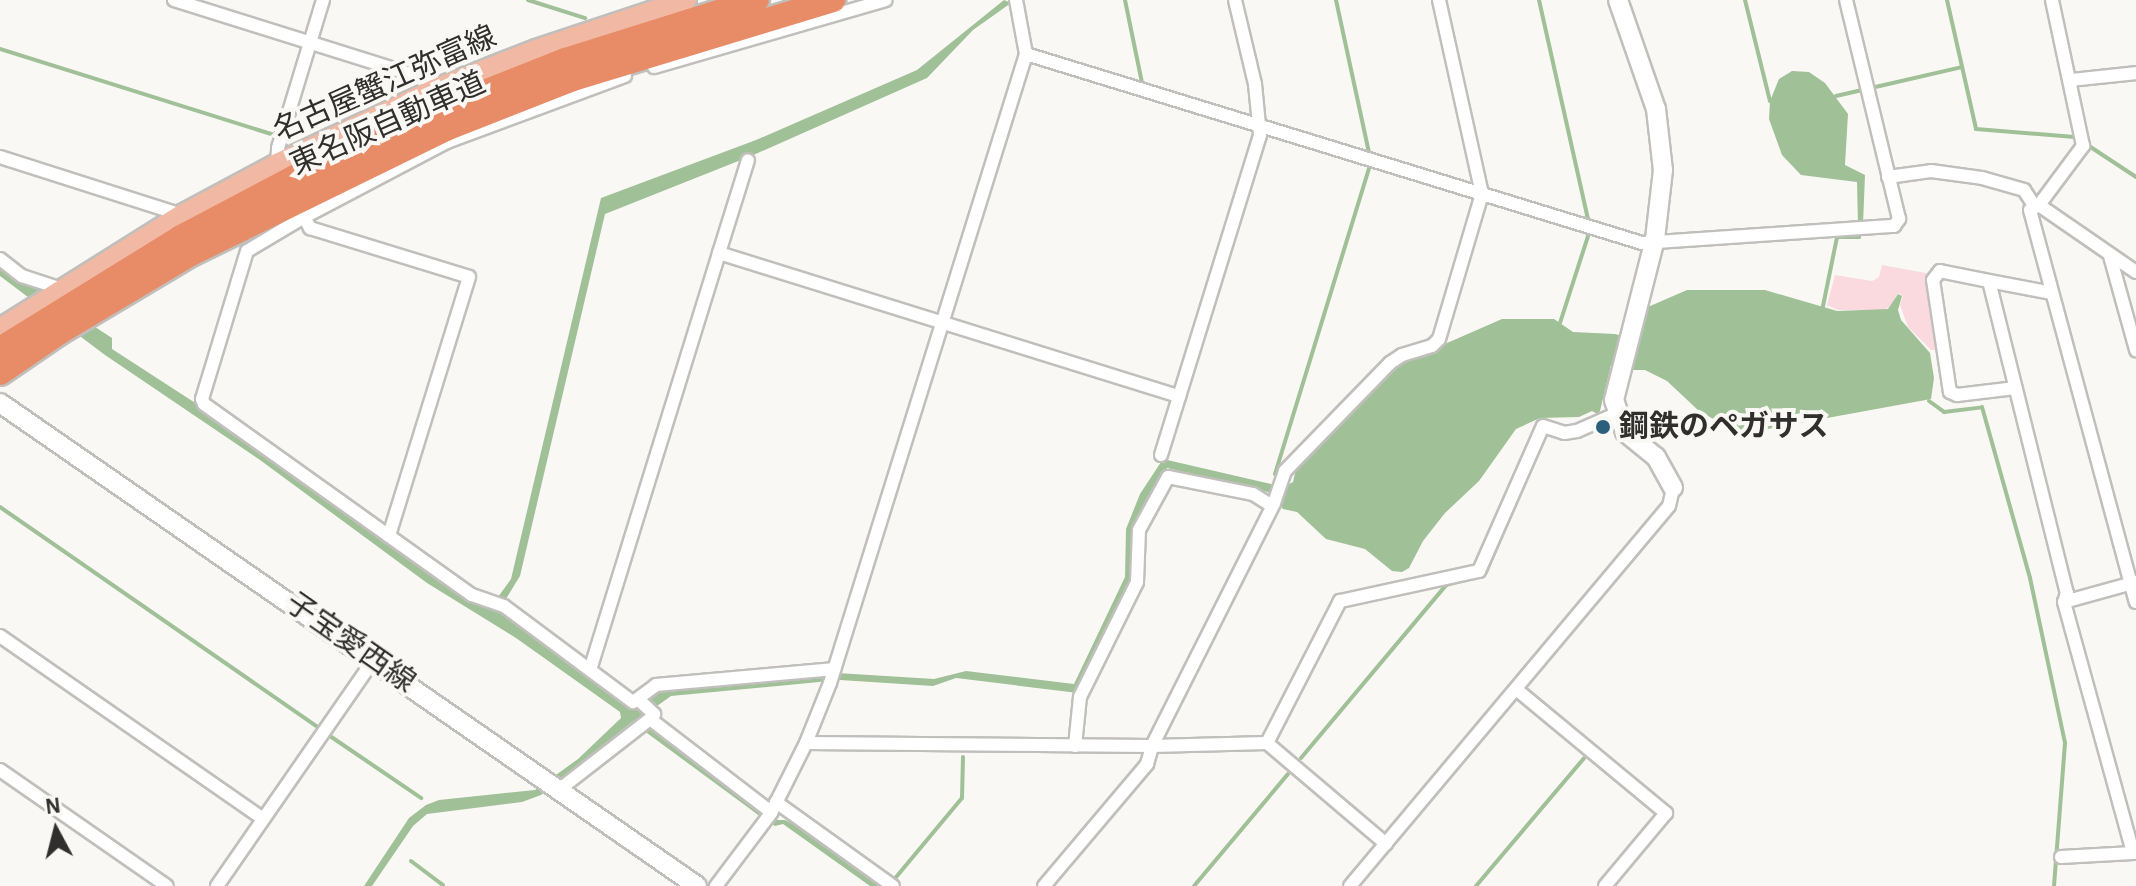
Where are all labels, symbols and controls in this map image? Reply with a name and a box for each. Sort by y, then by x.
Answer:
street label: 名古屋蟹江弥富線 [268,19,502,149]
street label: 東名阪自動車道 [285,65,491,183]
place label: 鋼鉄のペガサス [1619,409,1829,445]
marker: 鋼鉄のペガサス [1594,418,1612,436]
street label: 子宝愛西線 [278,585,422,701]
north arrow [16,790,96,870]
text: N [44,794,62,818]

